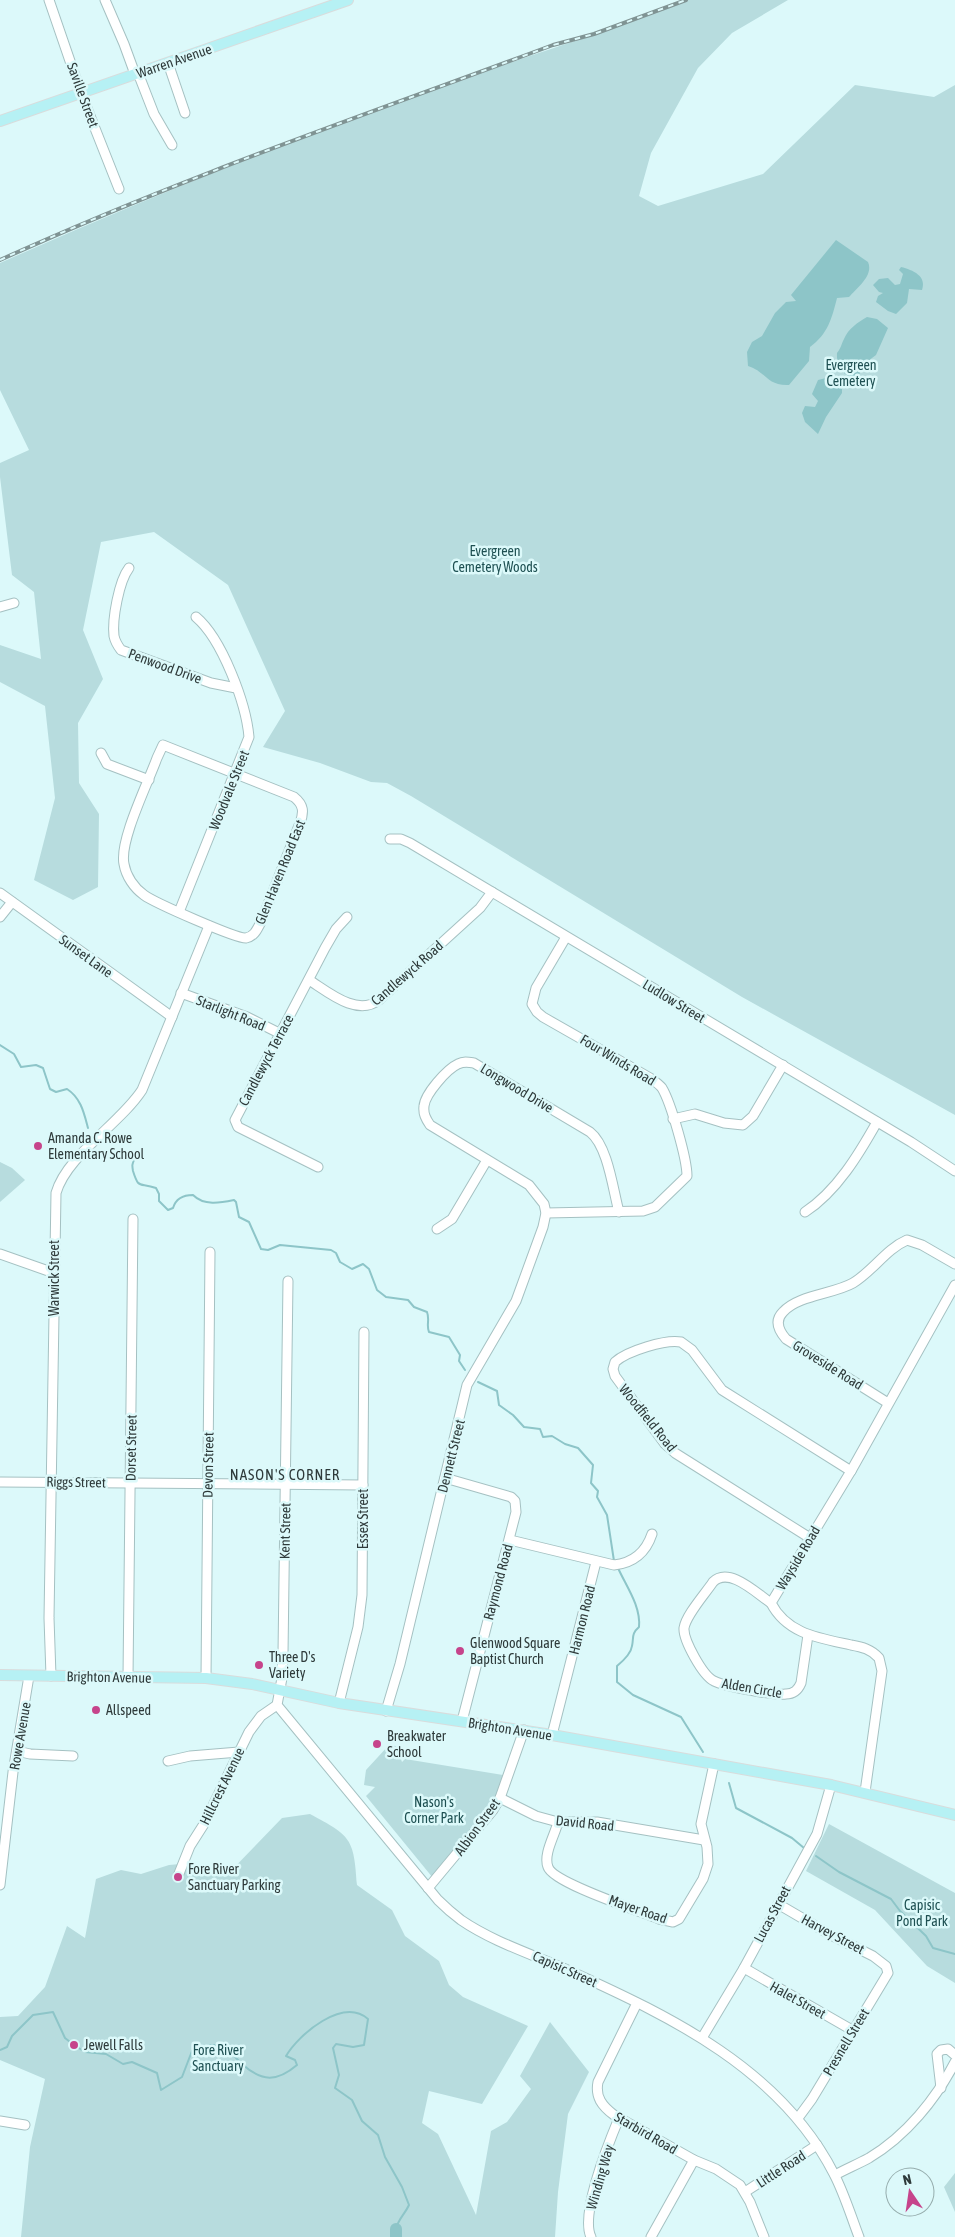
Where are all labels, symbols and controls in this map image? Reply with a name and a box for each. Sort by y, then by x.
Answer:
street label: Warren Avenue [134,41,214,81]
street label: Saville Street [64,60,102,130]
park label: Evergreen Cemetery [825,357,877,389]
park label: Evergreen Cemetery Woods [452,543,538,575]
street label: Penwood Drive [126,645,204,687]
street label: Woodvale Street [206,748,252,832]
street label: Glen Haven Road East [252,817,308,927]
street label: Sunset Lane [56,931,116,981]
street label: Candlewyck Road [368,937,446,1009]
street label: Ludlow Street [640,976,708,1026]
street label: Starlight Road [194,992,268,1034]
street label: Candlewyck Terrace [235,1012,297,1108]
street label: Four Winds Road [577,1031,659,1089]
street label: Longwood Drive [478,1060,556,1116]
place label: Amanda C. Rowe Elementary School [48,1130,144,1162]
marker: Amanda C. Rowe Elementary School [32,1140,44,1152]
street label: Warwick Street [46,1240,62,1316]
street label: Groveside Road [790,1337,866,1393]
street label: Woodfield Road [616,1381,680,1455]
street label: Dorset Street [122,1415,140,1481]
street label: Dennett Street [434,1418,468,1494]
street label: Devon Street [199,1432,217,1498]
district label: NASON'S CORNER [230,1466,340,1483]
street label: Riggs Street [46,1473,106,1491]
street label: Essex Street [355,1489,371,1549]
street label: Kent Street [277,1503,293,1559]
street label: Wayside Road [773,1523,823,1593]
street label: Raymond Road [480,1542,516,1622]
street label: Harmon Road [566,1584,598,1656]
place label: Glenwood Square Baptist Church [470,1635,560,1667]
marker: Glenwood Square Baptist Church [454,1645,466,1657]
place label: Three D's Variety [269,1649,315,1681]
marker: Three D's Variety [253,1659,265,1671]
street label: Brighton Avenue [66,1668,152,1686]
street label: Alden Circle [721,1675,783,1701]
street label: Rowe Avenue [6,1701,34,1771]
place label: Allspeed [106,1702,151,1718]
marker: Allspeed [90,1704,102,1716]
street label: Brighton Avenue [467,1714,553,1744]
place label: Breakwater School [387,1728,447,1760]
marker: Breakwater School [371,1738,383,1750]
street label: Hillcrest Avenue [196,1745,248,1827]
park label: Nason's Corner Park [404,1794,464,1826]
street label: Albion Street [451,1795,503,1859]
street label: David Road [555,1812,615,1834]
place label: Fore River Sanctuary Parking [188,1861,280,1893]
marker: Fore River Sanctuary Parking [172,1871,184,1883]
street label: Lucas Street [751,1883,793,1945]
street label: Mayer Road [607,1892,669,1926]
park label: Capisic Pond Park [896,1897,948,1929]
street label: Harvey Street [799,1911,867,1957]
street label: Capisic Street [530,1948,600,1990]
street label: Halet Street [767,1978,829,2022]
street label: Presnell Street [820,2006,872,2078]
place label: Jewell Falls [84,2037,143,2053]
marker: Jewell Falls [68,2039,80,2051]
park label: Fore River Sanctuary [192,2042,244,2074]
street label: Starbird Road [612,2109,680,2157]
street label: Winding Way [583,2142,617,2211]
street label: Little Road [753,2147,809,2191]
north arrow [885,2167,935,2217]
text: N [901,2171,913,2188]

